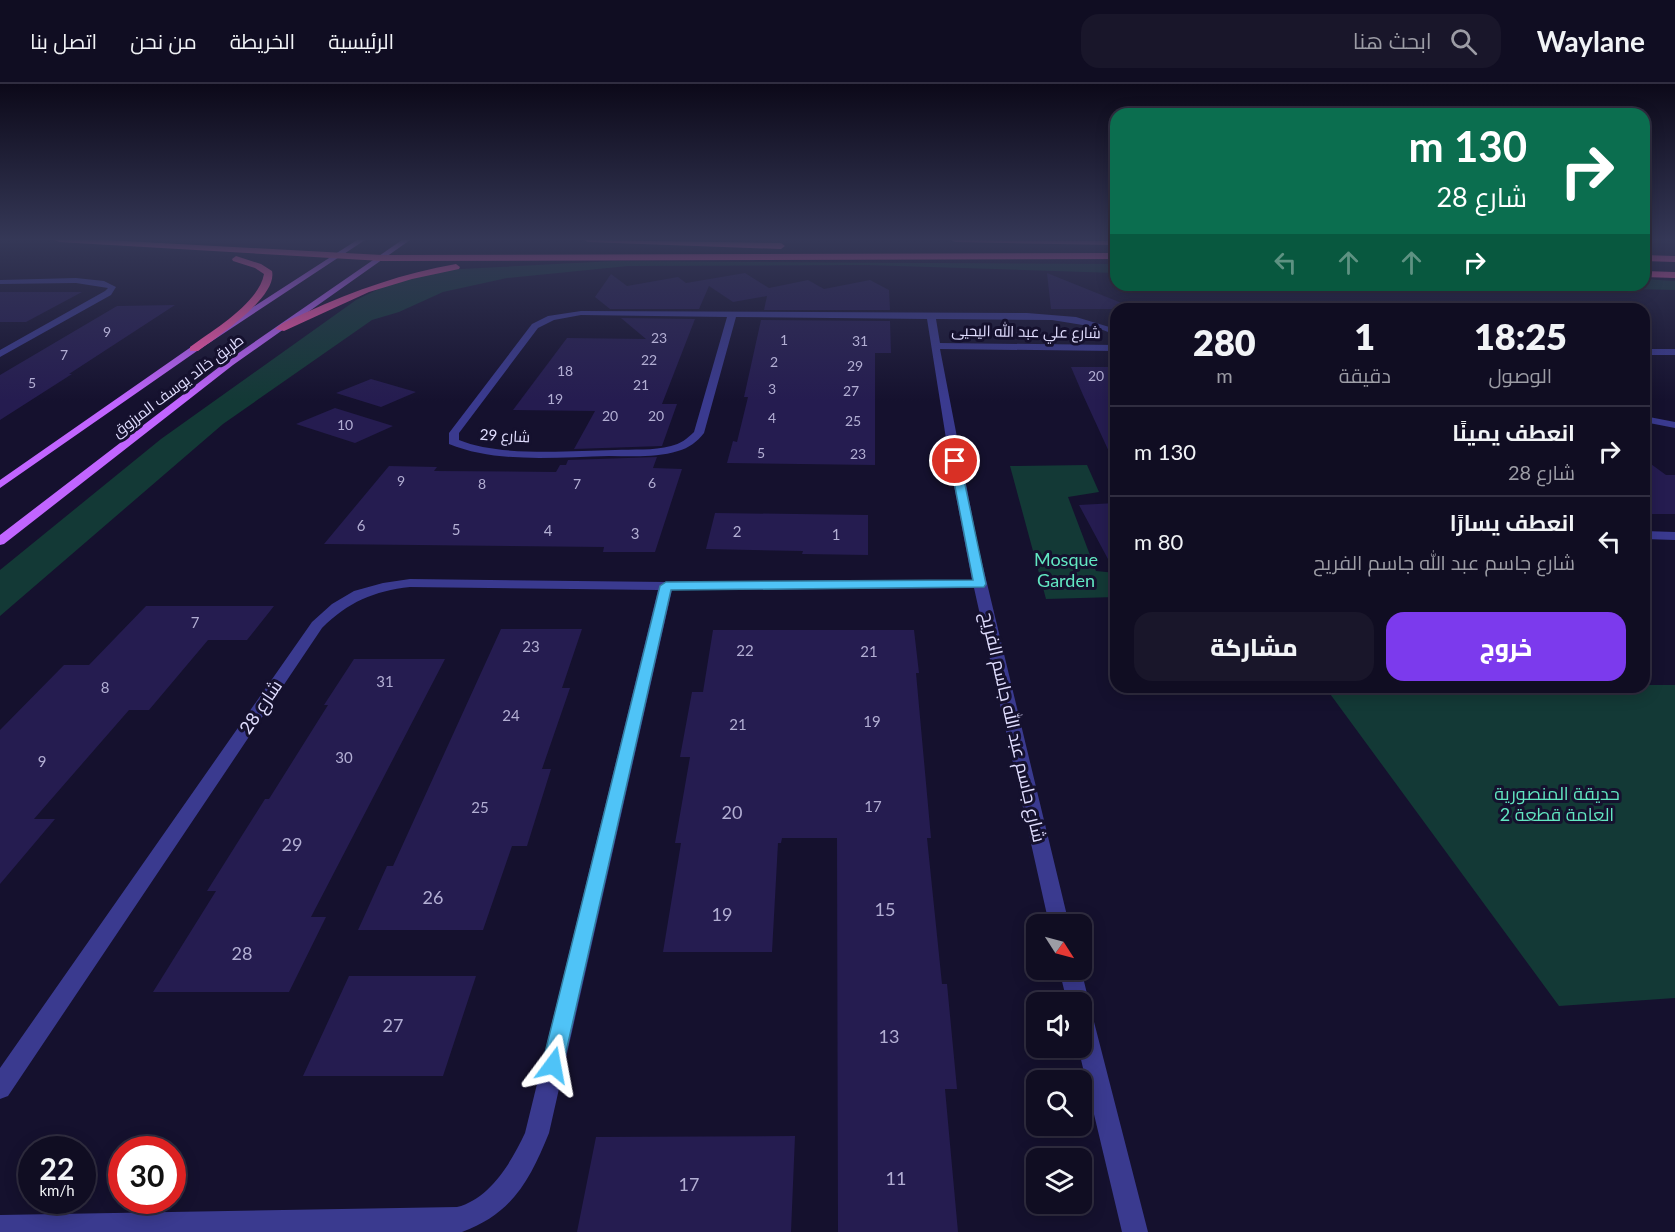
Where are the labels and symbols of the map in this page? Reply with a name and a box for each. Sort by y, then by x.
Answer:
street label: شارع علي عبد الله اليحيى [951,321,1101,345]
house number: 9 [103,323,111,340]
house number: 23 [651,329,667,346]
street label: طريق خالد يوسف المرزوق [108,330,248,442]
house number: 1 [780,331,788,348]
house number: 31 [852,332,868,349]
house number: 7 [60,346,68,363]
house number: 22 [641,351,657,368]
house number: 2 [770,353,778,370]
house number: 29 [847,357,863,374]
house number: 18 [557,362,573,379]
house number: 20 [1088,367,1104,384]
house number: 5 [28,374,36,391]
house number: 21 [633,376,649,393]
house number: 3 [768,380,776,397]
house number: 27 [843,382,859,399]
house number: 19 [547,390,563,407]
house number: 20 [602,407,618,424]
house number: 20 [648,407,664,424]
house number: 4 [768,409,776,426]
house number: 25 [845,412,861,429]
house number: 10 [337,416,353,433]
street label: شارع 29 [479,425,531,448]
pin [929,435,980,486]
house number: 5 [757,444,765,461]
house number: 23 [850,445,866,462]
house number: 9 [397,472,405,489]
house number: 6 [648,474,656,491]
house number: 8 [478,475,486,492]
house number: 7 [573,475,581,492]
house number: 6 [357,516,366,534]
house number: 5 [452,520,460,538]
house number: 4 [544,521,553,539]
house number: 2 [733,522,741,540]
house number: 3 [631,524,639,542]
house number: 1 [832,525,840,543]
park label: Mosque Garden [1034,548,1098,591]
street label: شارع جاسم عبد الله جاسم الفريح [975,610,1051,844]
house number: 7 [191,613,200,631]
house number: 23 [522,637,540,655]
house number: 22 [736,641,754,659]
house number: 21 [860,642,878,660]
house number: 31 [376,672,394,690]
street label: شارع 28 [234,675,288,739]
house number: 8 [101,678,109,696]
house number: 24 [502,706,520,724]
house number: 19 [863,712,881,730]
house number: 21 [729,715,747,733]
house number: 30 [335,748,353,766]
house number: 9 [38,752,46,770]
park label: حديقة المنصورية العامة قطعة 2 [1494,782,1620,825]
house number: 17 [864,797,882,815]
house number: 25 [471,798,489,816]
house number: 20 [722,801,742,823]
house number: 29 [282,833,302,855]
house number: 26 [423,886,443,908]
house number: 15 [875,898,895,920]
house number: 19 [712,903,732,925]
north arrow [1026,914,1092,980]
house number: 28 [232,942,252,964]
house number: 27 [383,1014,403,1036]
house number: 13 [879,1025,899,1047]
position arrow [521,1033,585,1097]
speed limit sign: 30 [108,1136,186,1214]
house number: 11 [886,1167,906,1189]
house number: 17 [679,1173,699,1195]

